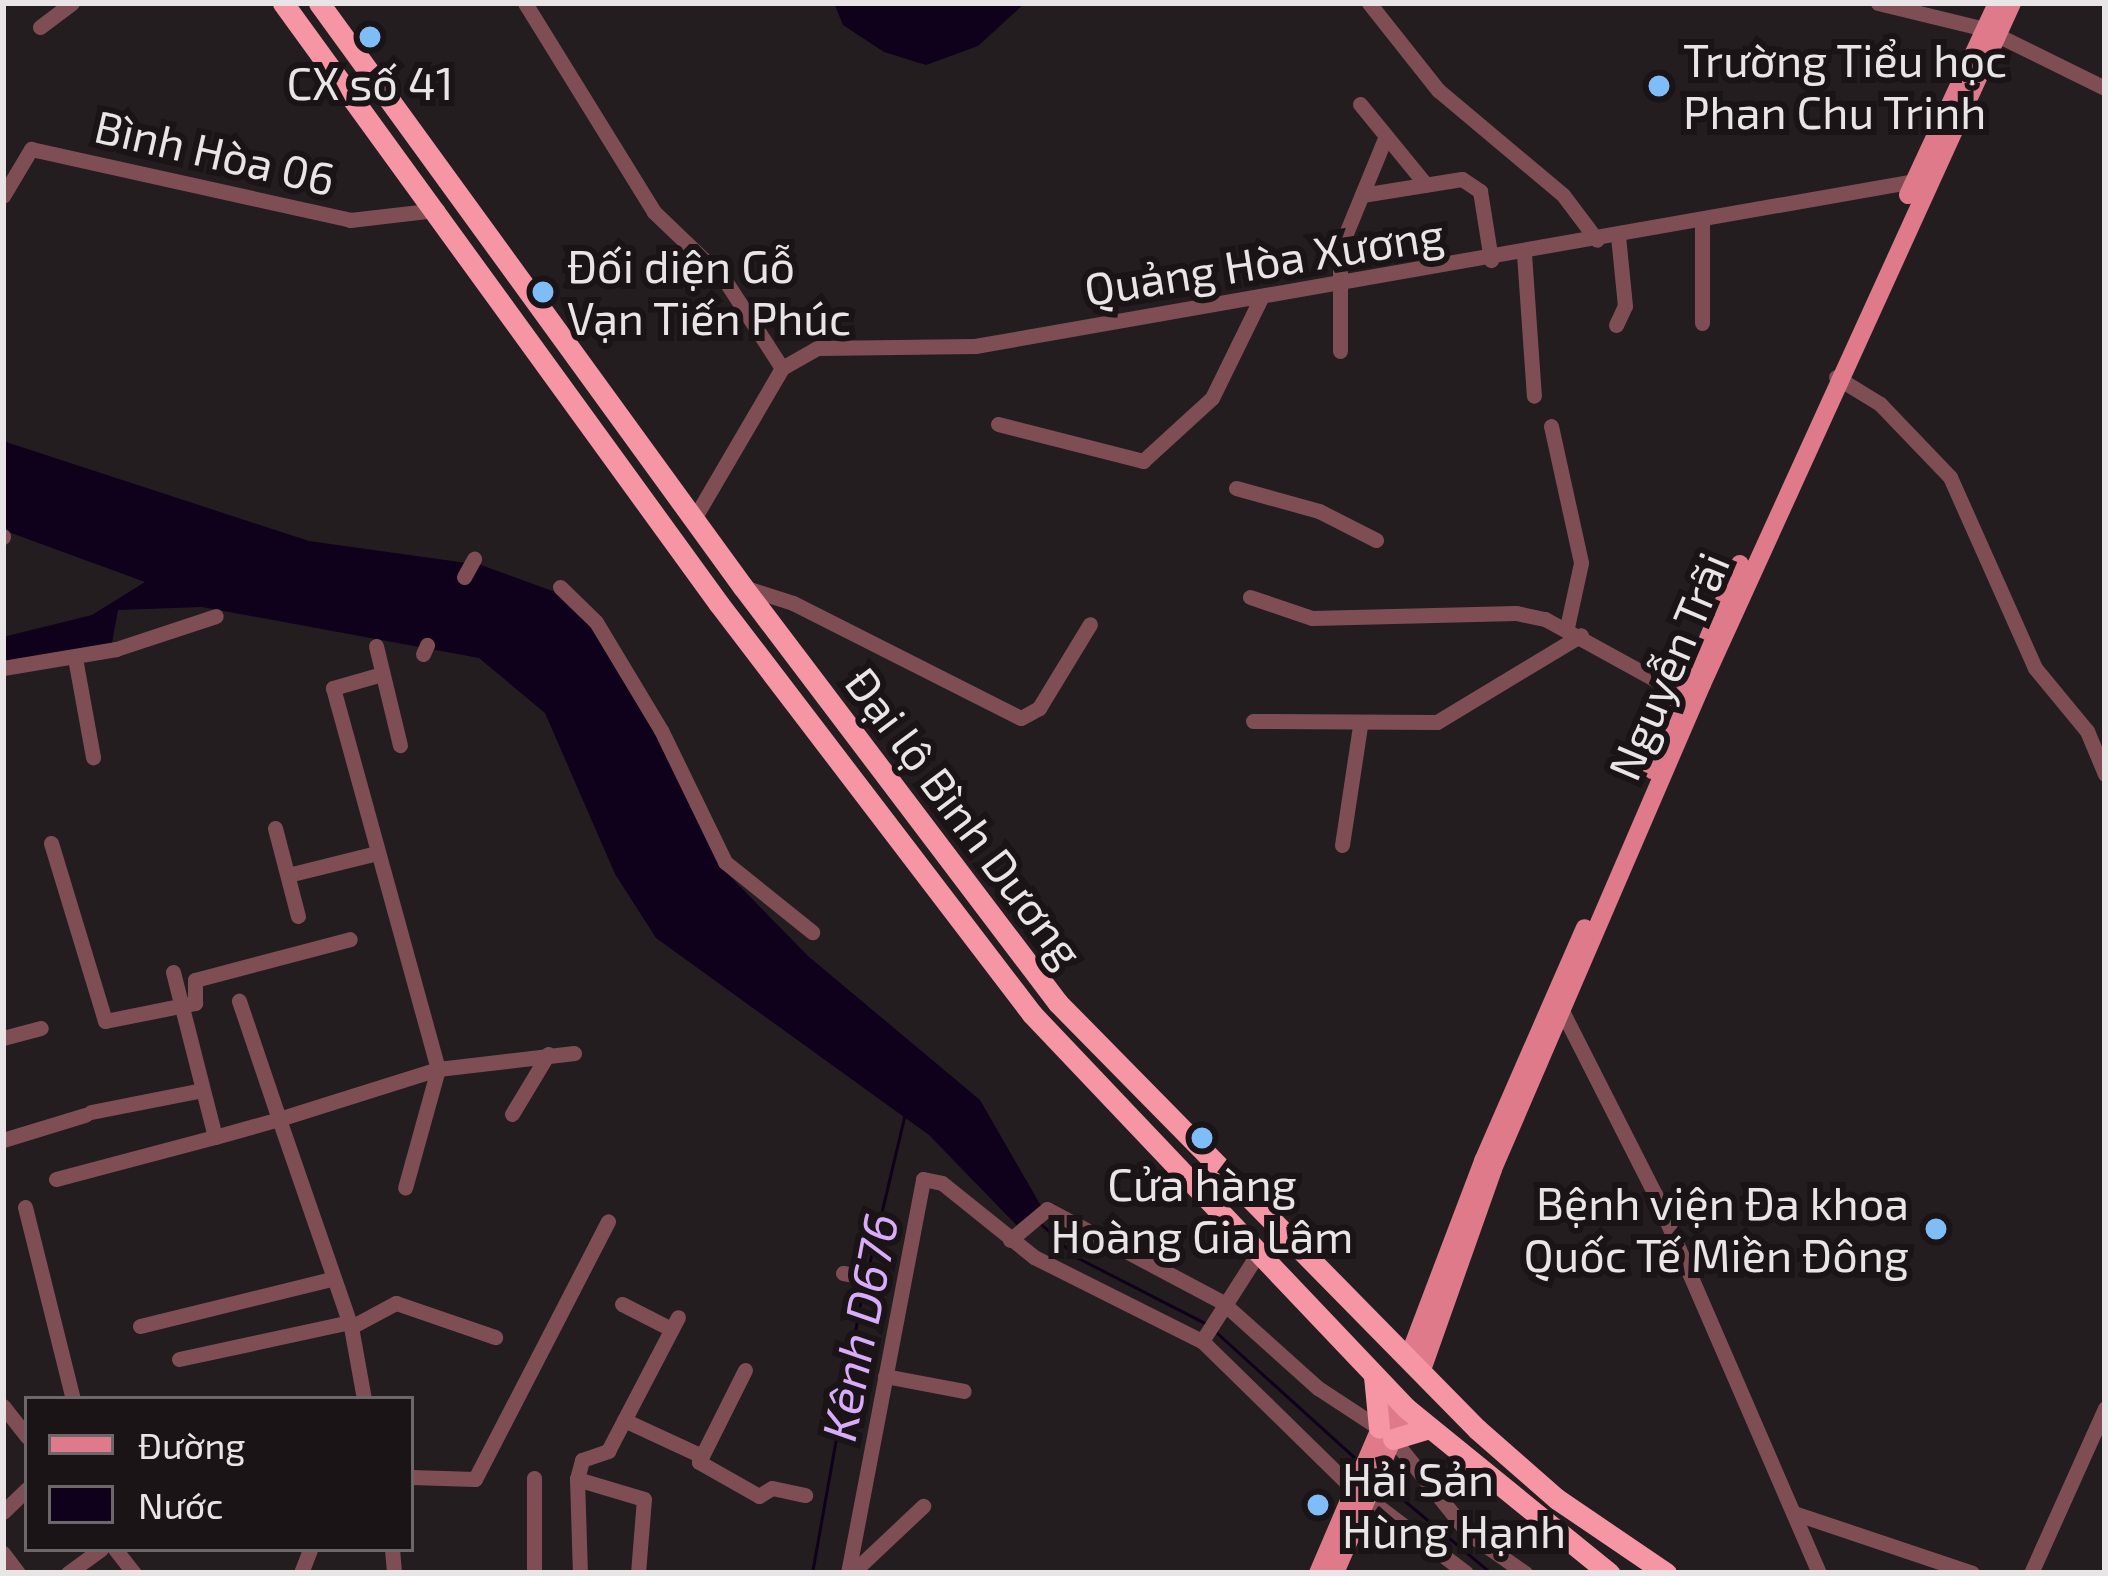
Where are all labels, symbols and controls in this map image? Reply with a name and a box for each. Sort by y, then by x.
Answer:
marker: CX số 41 [357,24,383,50]
place label: Trường Tiểu học Phan Chu Trinh [1683,33,2008,139]
place label: CX số 41 [286,56,454,110]
marker: Trường Tiểu học Phan Chu Trinh [1646,73,1672,99]
street label: Bình Hòa 06 [90,98,340,206]
street label: Quảng Hòa Xương [1080,206,1448,316]
place label: Đối diện Gỗ Vạn Tiến Phúc [567,239,852,345]
marker: Đối diện Gỗ Vạn Tiến Phúc [530,279,556,305]
street label: Nguyễn Trãi [1596,544,1740,788]
street label: Đại lộ Bình Dương [835,657,1095,977]
marker: Cửa hàng Hoàng Gia Lâm [1189,1125,1215,1151]
place label: Cửa hàng Hoàng Gia Lâm [1050,1157,1354,1263]
place label: Bệnh viện Đa khoa Quốc Tế Miền Đông [1522,1176,1909,1282]
water label: Kênh D676 [809,1208,909,1446]
marker: Bệnh viện Đa khoa Quốc Tế Miền Đông [1920,1213,1952,1245]
legend [24,1396,414,1552]
text: Đường [138,1423,245,1466]
place label: Hải Sản Hùng Hạnh [1342,1452,1566,1558]
text: Nước [138,1483,223,1526]
marker: Hải Sản Hùng Hạnh [1305,1492,1331,1518]

